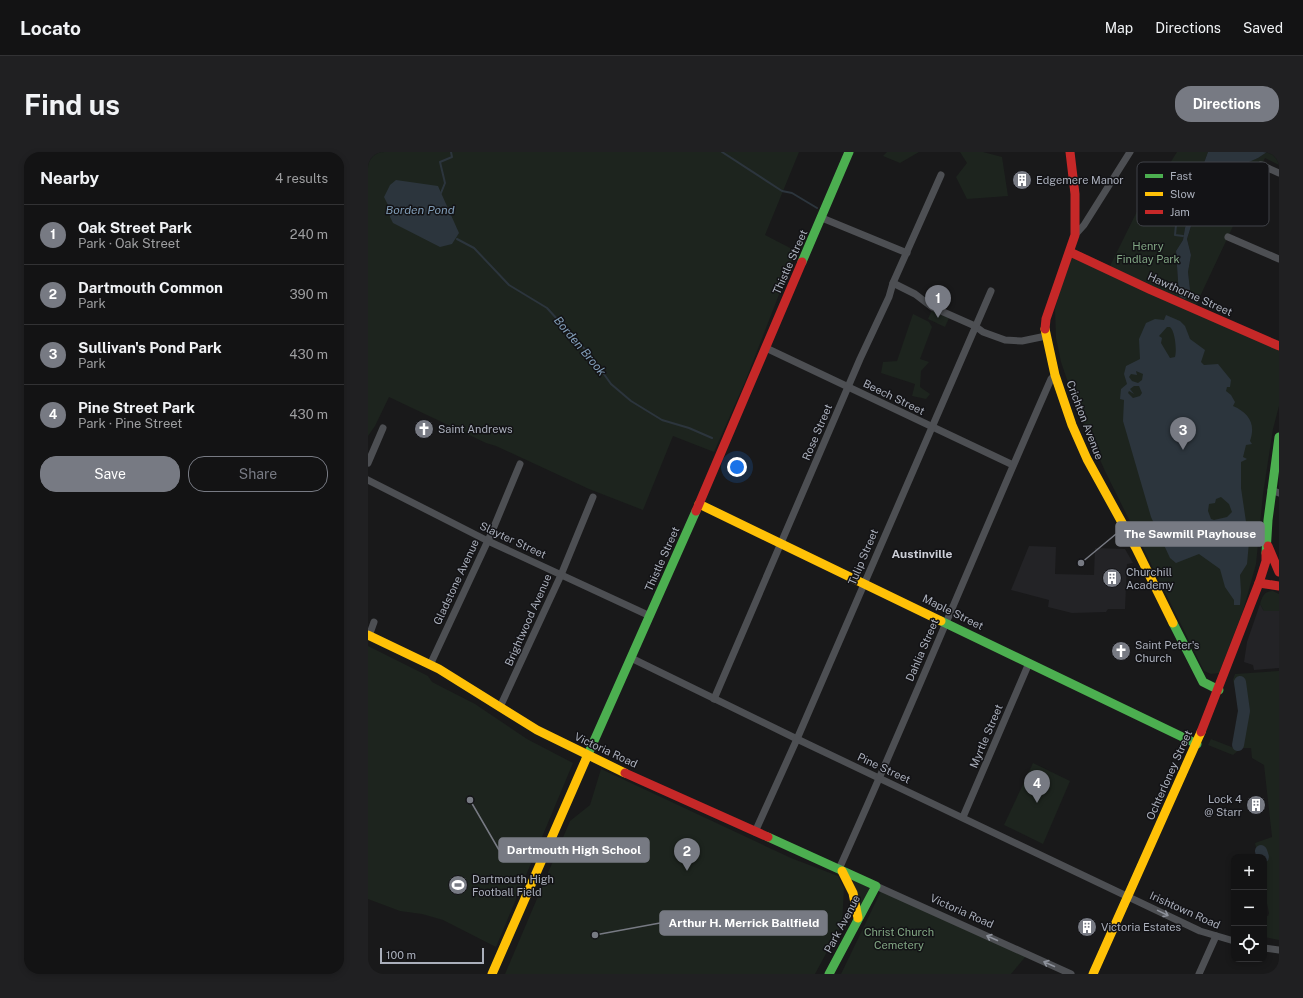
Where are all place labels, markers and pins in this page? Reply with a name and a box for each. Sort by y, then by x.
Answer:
building icon: Edgemere Manor [1011,169,1033,191]
place label: Edgemere Manor [1036,174,1124,186]
pin: 1 [925,285,951,318]
pin: 3 [1170,417,1196,450]
church icon: Saint Andrews [413,418,435,440]
place label: Saint Andrews [438,423,513,435]
callout: The Sawmill Playhouse [1116,522,1264,546]
place label: Churchill Academy [1126,566,1174,591]
building icon: Churchill Academy [1101,567,1123,589]
place label: Saint Peter's Church [1135,639,1200,664]
church icon: Saint Peter's Church [1110,640,1132,662]
pin: 4 [1024,770,1050,803]
place label: Lock 4 @ Starr [1204,793,1242,818]
building icon: Lock 4 @ Starr [1245,794,1267,816]
callout: Dartmouth High School [499,838,649,862]
pin: 2 [674,838,700,871]
place label: Dartmouth High Football Field [472,873,554,898]
sports icon: Dartmouth High Football Field [447,874,469,896]
callout: Arthur H. Merrick Ballfield [660,911,827,935]
building icon: Victoria Estates [1076,916,1098,938]
place label: Victoria Estates [1101,921,1182,933]

